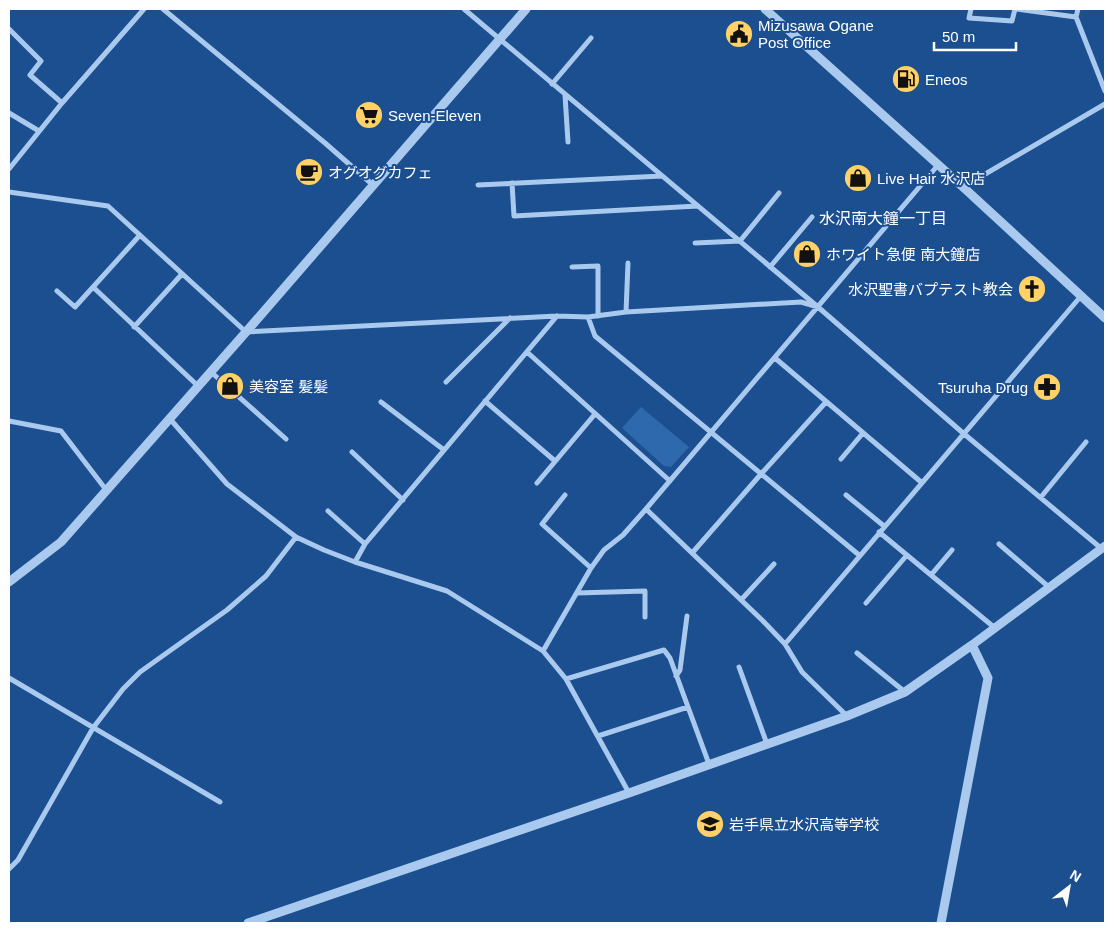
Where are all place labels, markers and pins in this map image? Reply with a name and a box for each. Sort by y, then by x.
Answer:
place label: Mizusawa Ogane Post Office [758,17,874,51]
public building icon: Mizusawa Ogane Post Office [724,19,754,49]
fuel station icon: Eneos [891,64,921,94]
place label: Eneos [925,71,968,88]
supermarket icon: Seven-Eleven [354,100,384,130]
place label: Seven-Eleven [388,107,481,124]
cafe icon: オグオグカフェ [294,157,324,187]
shop icon: Live Hair 水沢店 [843,163,873,193]
place label: オグオグカフェ [328,164,432,181]
place label: Live Hair 水沢店 [877,170,985,187]
shop icon: ホワイト急便 南大鐘店 [792,239,822,269]
place label: ホワイト急便 南大鐘店 [826,246,980,263]
church icon: 水沢聖書バプテスト教会 [1017,274,1047,304]
place label: 水沢聖書バプテスト教会 [848,281,1013,298]
shop icon: 美容室 髪髪 [215,371,245,401]
pharmacy icon: Tsuruha Drug [1032,372,1062,402]
place label: 美容室 髪髪 [249,378,328,395]
place label: Tsuruha Drug [938,379,1028,396]
school or university icon: 岩手県立水沢高等学校 [695,809,725,839]
place label: 岩手県立水沢高等学校 [729,816,879,833]

